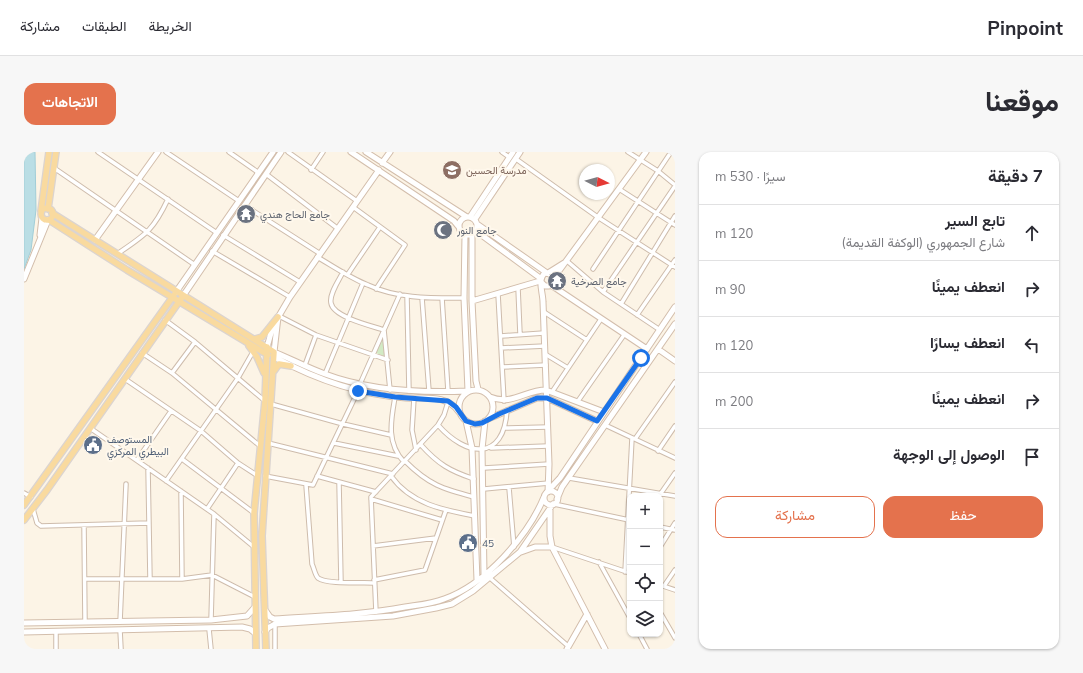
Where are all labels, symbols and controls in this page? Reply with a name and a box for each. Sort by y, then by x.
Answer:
text: Pinpoint [987,16,1063,40]
text: مشاركة [20,17,60,35]
text: الطبقات [82,17,126,35]
text: الخريطة [148,17,192,35]
button: الاتجاهات [24,83,116,125]
text: موقعنا [985,83,1059,118]
school or university icon: مدرسة الحسين [441,159,463,181]
place label: مدرسة الحسين [466,164,527,177]
north arrow [579,164,615,200]
text: 7 دقيقة [988,165,1043,186]
text: سيرًا · 530 m [715,168,786,184]
temple icon: جامع الحاج هندي [235,203,257,225]
place label: جامع الحاج هندي [260,208,330,223]
text: تابع السير [945,211,1005,230]
mosque icon: جامع النور [432,219,454,241]
icon: ahead [1021,222,1043,244]
place label: جامع النور [456,224,497,237]
text: 120 m [715,225,753,241]
text: شارع الجمهوري (الوكفة القديمة) [842,234,1005,250]
temple icon: جامع الصرخية [546,270,568,292]
place label: جامع الصرخية [571,275,627,288]
text: انعطف يمينًا [932,277,1005,296]
icon: right [1021,278,1043,300]
text: 90 m [715,281,745,297]
text: انعطف يسارًا [930,333,1005,352]
icon: left [1021,334,1043,356]
text: 120 m [715,337,753,353]
route start [632,349,650,367]
route end [349,382,367,400]
text: انعطف يمينًا [932,389,1005,408]
icon: right [1021,390,1043,412]
text: 200 m [715,393,753,409]
place label: المستوصف البيطري المركزي [107,433,169,460]
public building icon: المستوصف البيطري المركزي [82,434,104,456]
text: الوصول إلى الوجهة [893,445,1005,464]
icon: arrive [1021,446,1043,468]
map controls [627,493,663,637]
button: + [627,493,663,529]
button: مشاركة [715,496,875,538]
button: حفظ [883,496,1043,538]
button: − [627,529,663,565]
public building icon: 45 [457,532,479,554]
place label: 45 [482,537,494,550]
button: locate [627,565,663,601]
button: layers [627,601,663,637]

